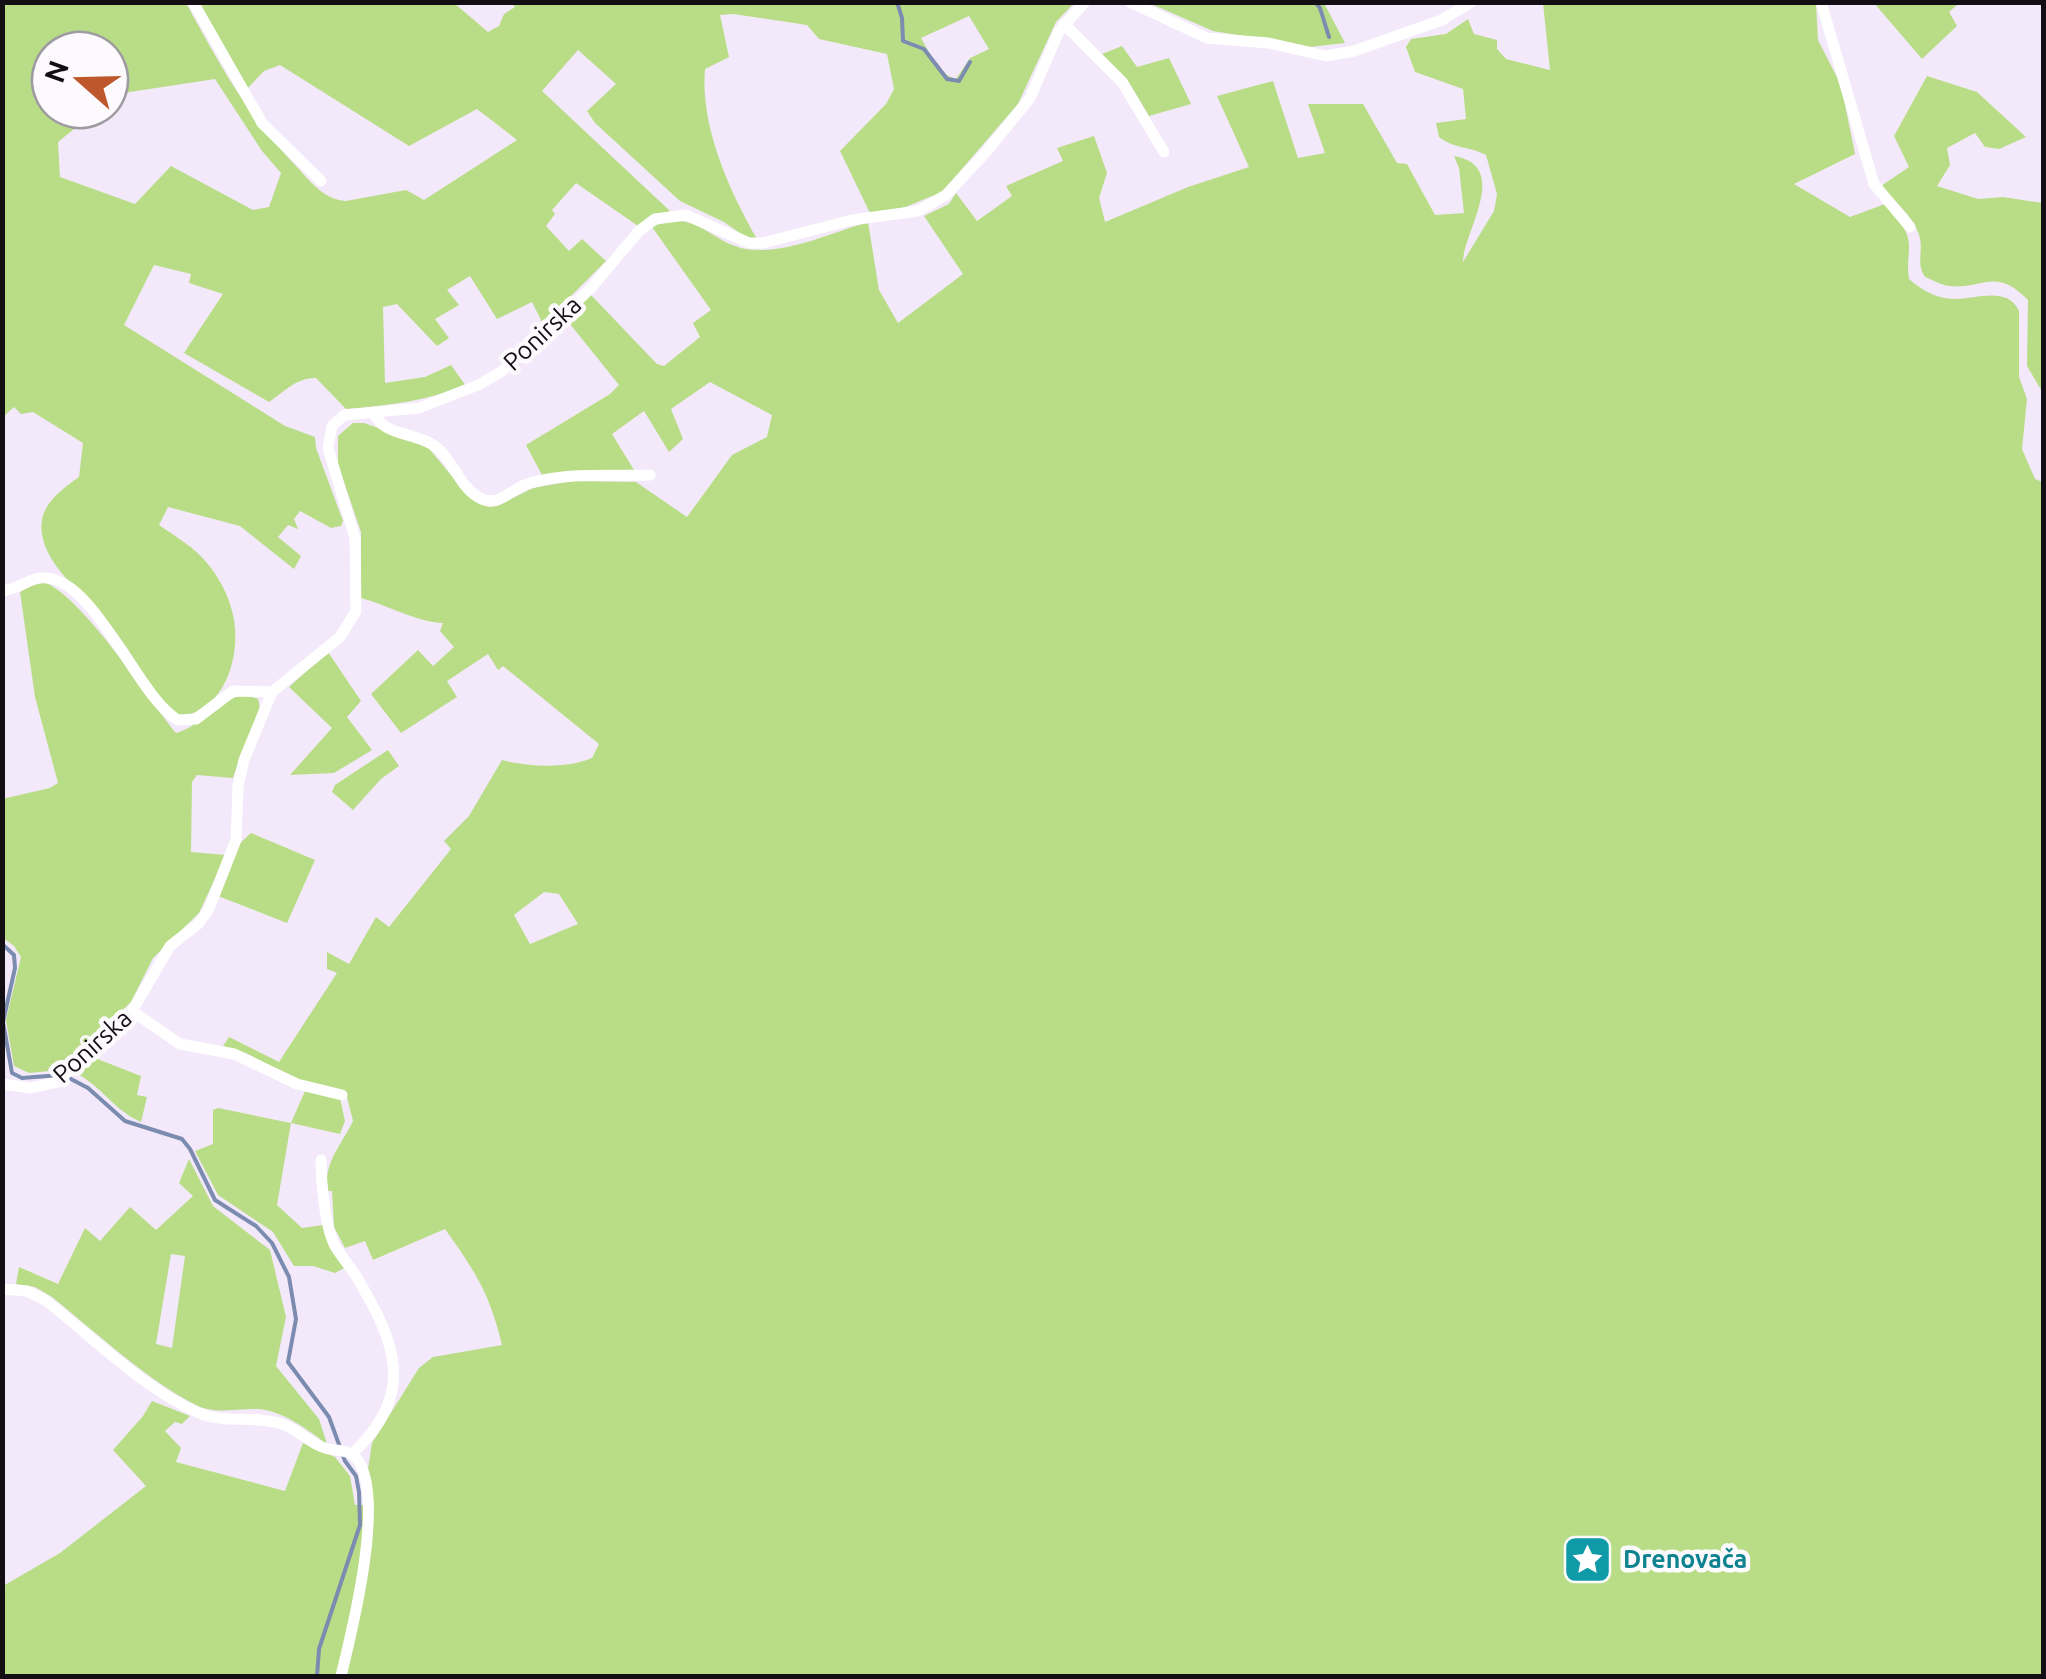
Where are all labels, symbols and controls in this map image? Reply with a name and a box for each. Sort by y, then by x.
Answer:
north arrow [30,30,130,130]
text: N [38,56,74,86]
street label: Ponirska [498,290,586,376]
street label: Ponirska [47,1004,137,1088]
place icon: Drenovača [1562,1533,1614,1585]
place label: Drenovača [1623,1545,1747,1573]

